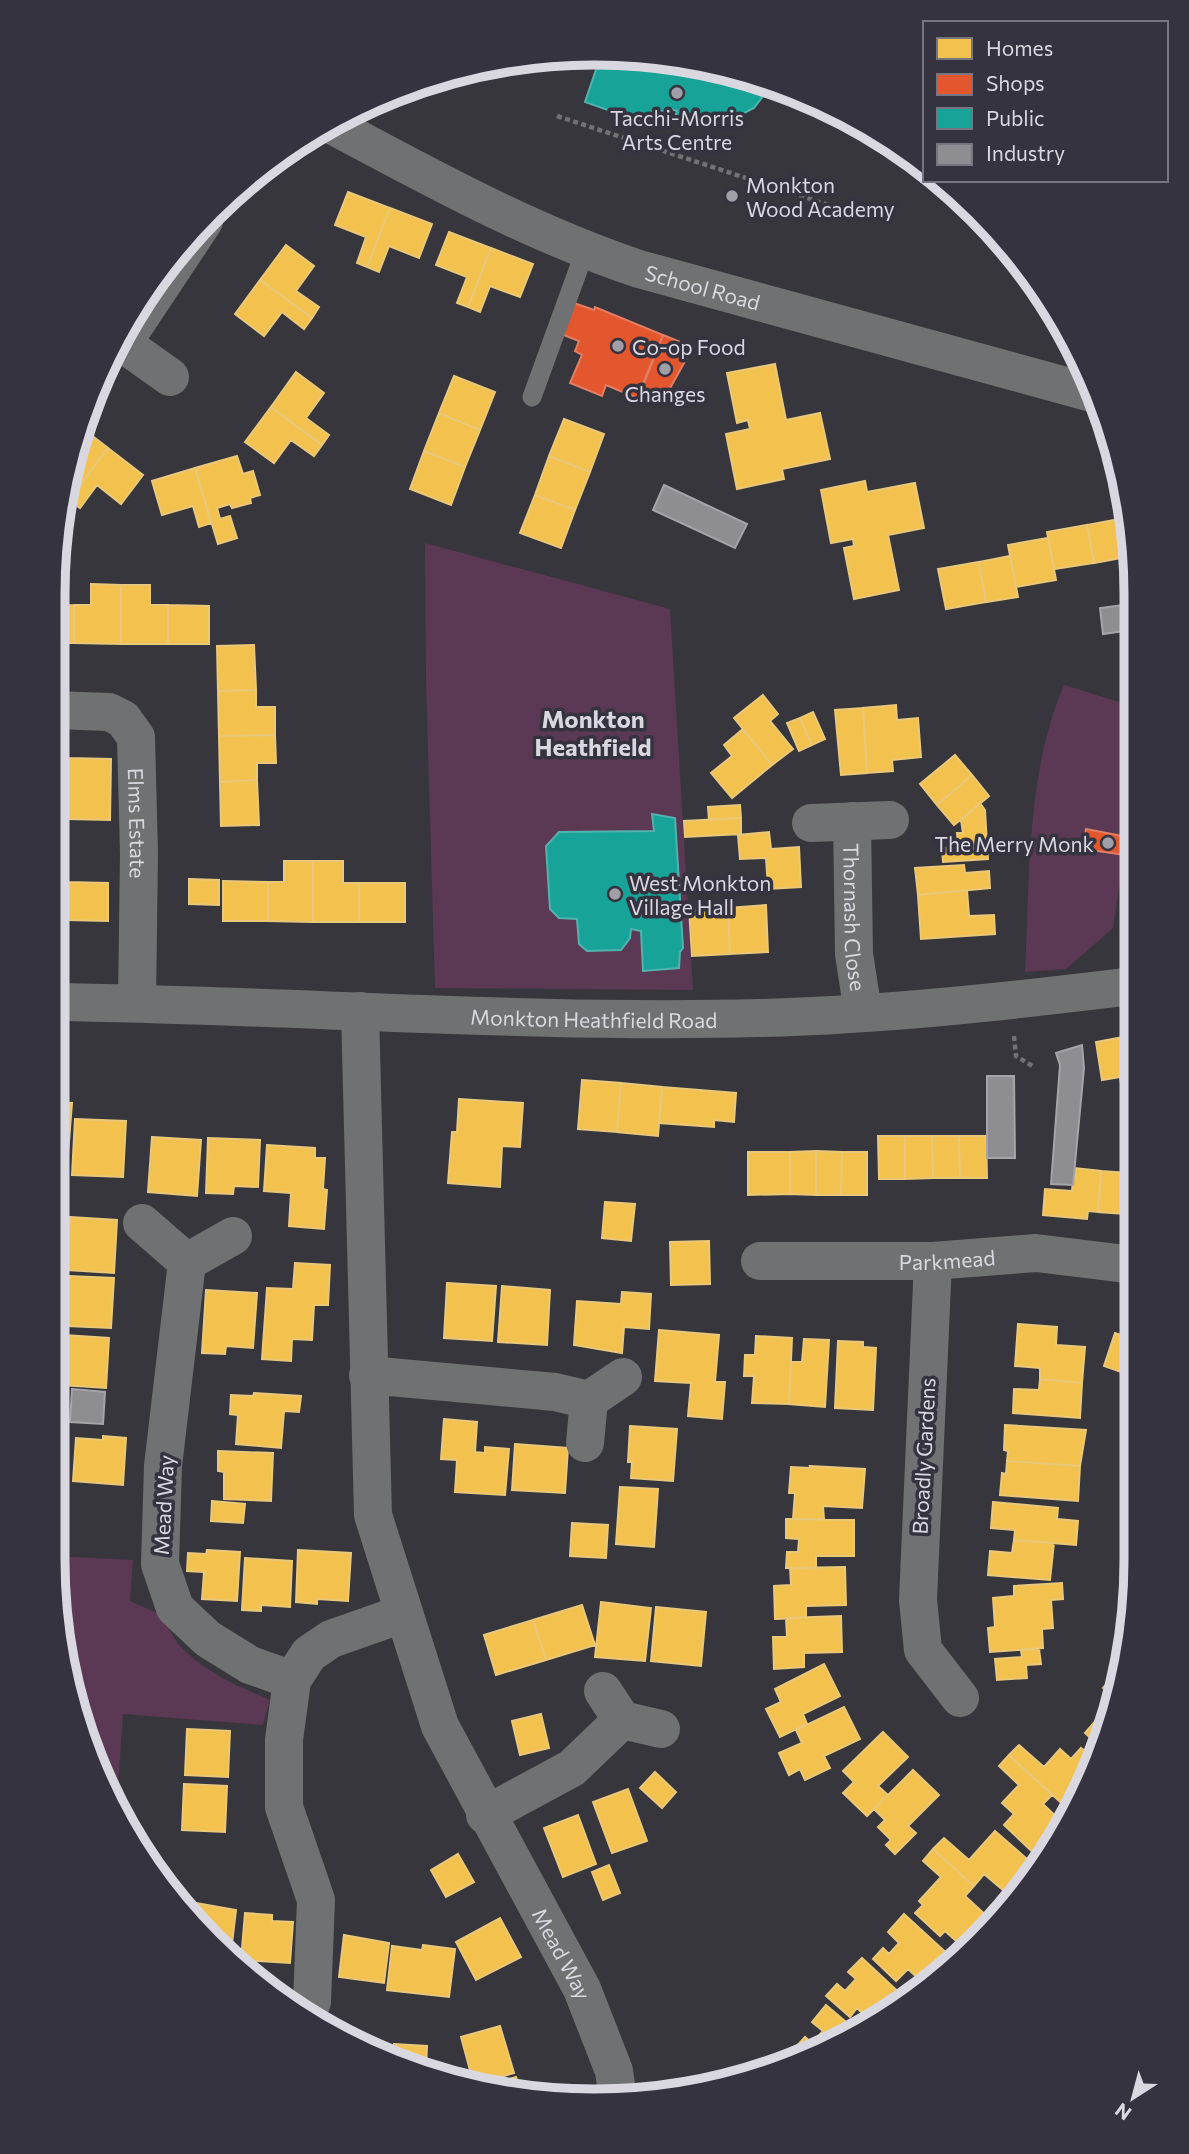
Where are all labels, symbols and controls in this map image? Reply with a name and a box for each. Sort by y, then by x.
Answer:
legend [923,21,1168,182]
text: Homes [986,35,1053,60]
text: Shops [986,70,1045,95]
marker: Tacchi-Morris Arts Centre [669,85,685,101]
place label: Tacchi-Morris Arts Centre [610,105,744,154]
text: Public [986,105,1044,130]
text: Industry [986,140,1065,165]
place label: Monkton Wood Academy [746,172,895,221]
marker: Monkton Wood Academy [724,188,740,204]
street label: School Road [643,259,763,314]
place label: Co-op Food [632,334,746,359]
marker: Co-op Food [610,338,626,354]
marker: Changes [657,361,673,377]
place label: Changes [624,381,706,406]
district label: Monkton Heathfield [534,704,652,761]
street label: Elms Estate [124,767,152,879]
place label: The Merry Monk [935,831,1094,856]
marker: The Merry Monk [1100,835,1116,851]
street label: Thornash Close [840,843,872,992]
place label: West Monkton Village Hall [629,870,771,919]
marker: West Monkton Village Hall [607,886,623,902]
street label: Monkton Heathfield Road [470,1003,717,1032]
street label: Parkmead [899,1244,996,1274]
street label: Broadly Gardens [906,1377,940,1535]
street label: Mead Way [148,1454,178,1556]
street label: Mead Way [528,1903,597,2003]
north arrow [1098,2063,1168,2133]
text: N [1110,2099,1135,2126]

